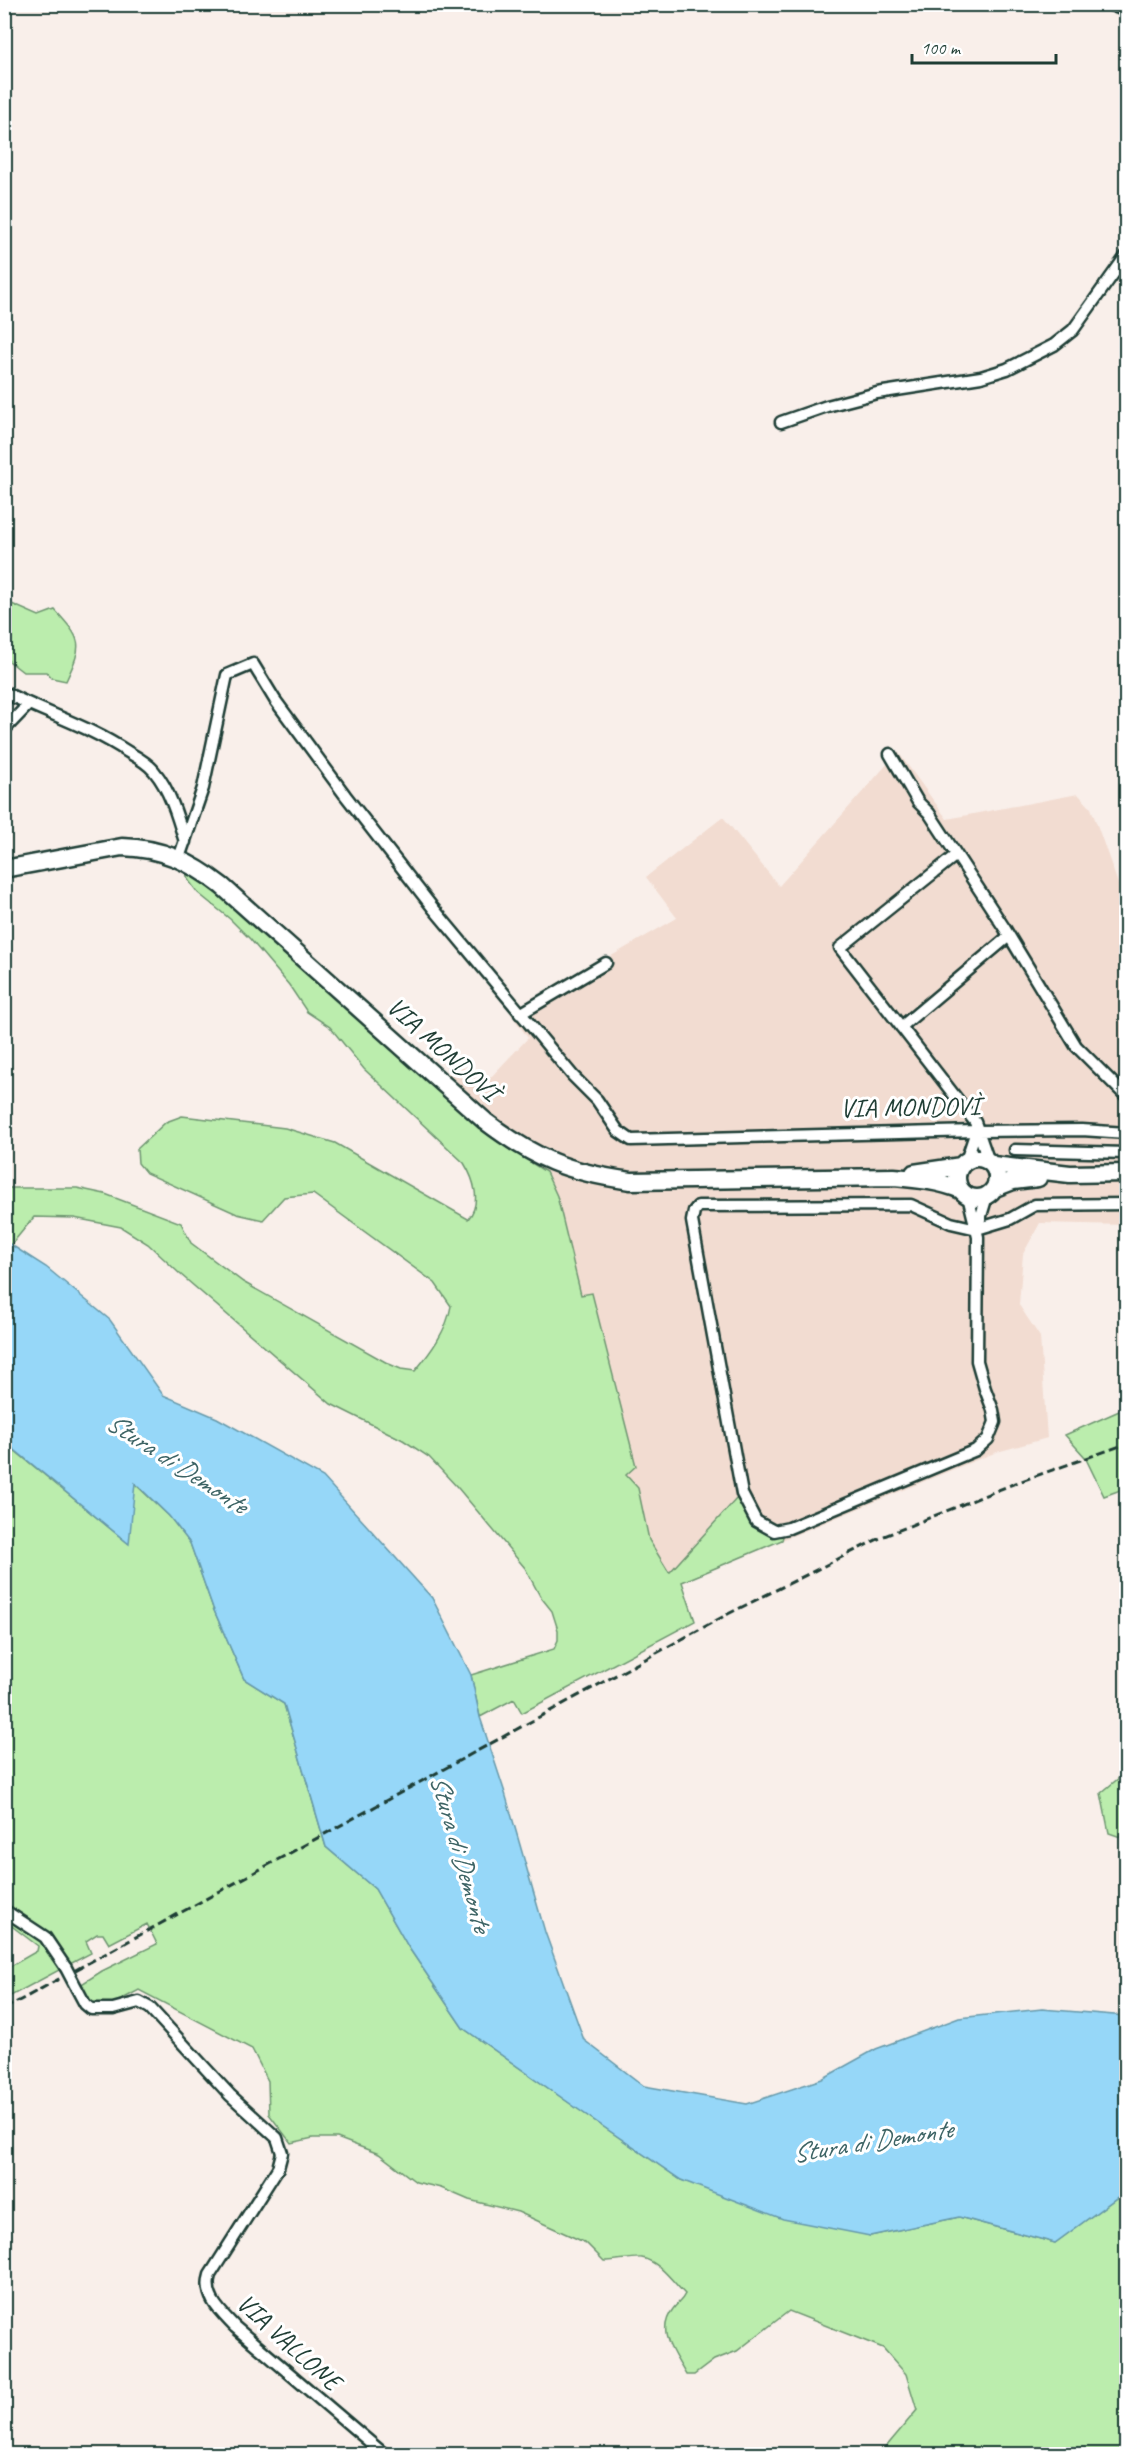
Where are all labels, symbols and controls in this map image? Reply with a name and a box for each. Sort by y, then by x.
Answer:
scale bar [912,27,1056,65]
text: 100 m [921,37,962,59]
street label: VIA MONDOVÌ [380,990,510,1112]
street label: VIA MONDOVÌ [840,1089,986,1125]
water label: Stura di Demonte [100,1405,257,1523]
water label: Stura di Demonte [422,1771,501,1939]
water label: Stura di Demonte [790,2111,958,2170]
street label: VIA VALLONE [230,2286,351,2400]

